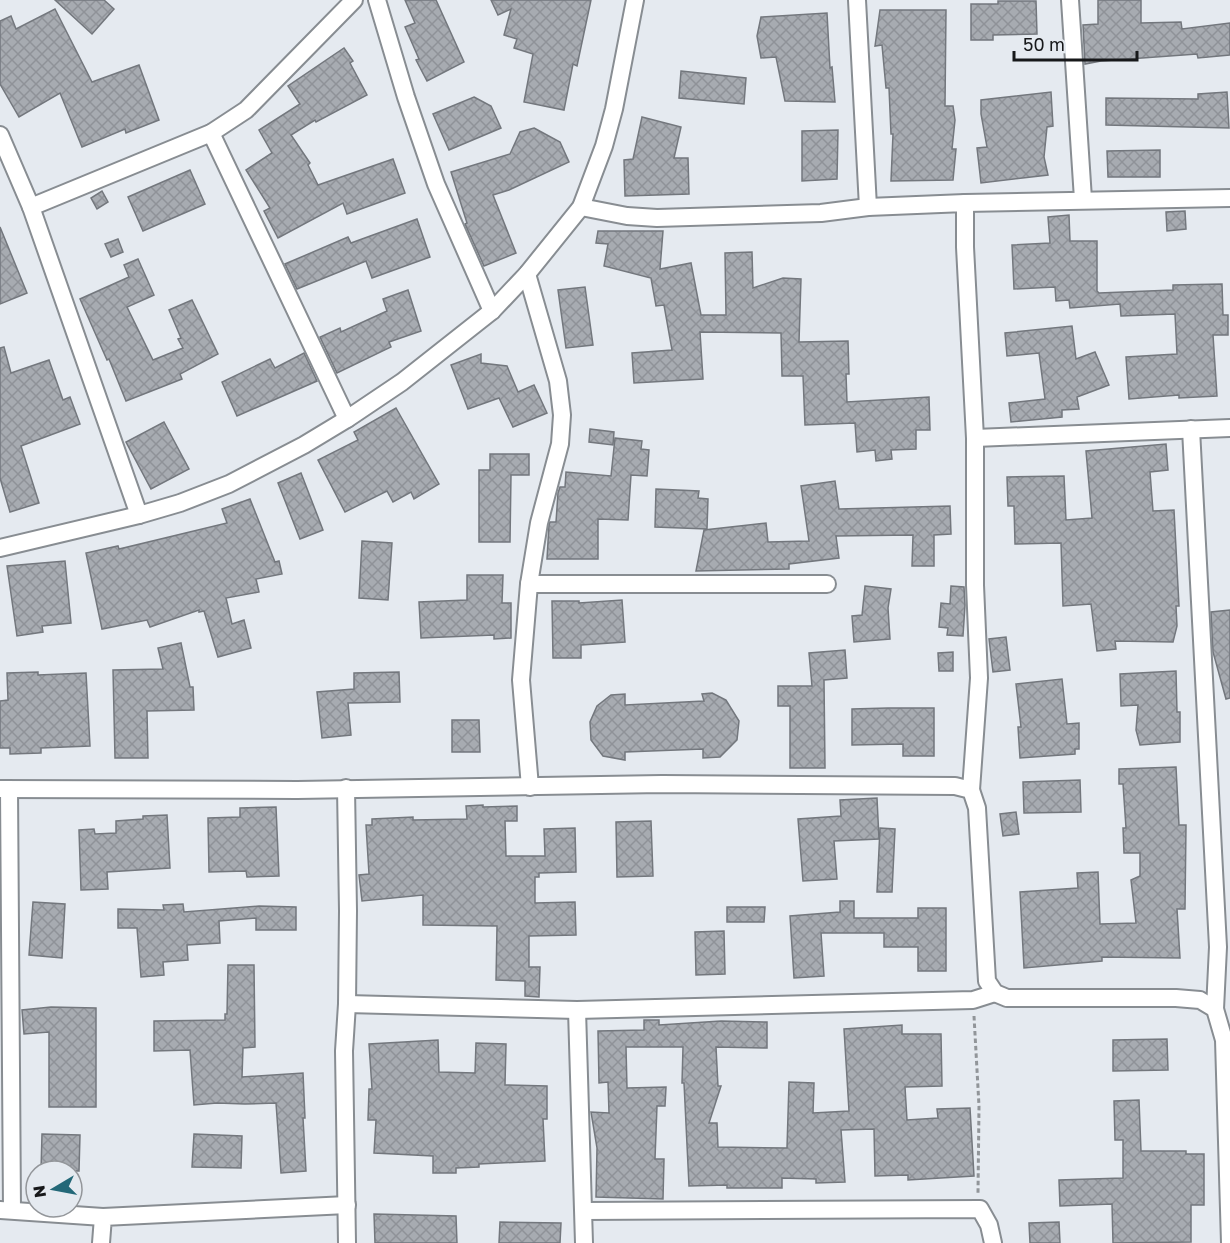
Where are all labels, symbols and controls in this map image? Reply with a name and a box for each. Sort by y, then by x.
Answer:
scale bar [1014,24,1137,62]
text: 50 m [1023,33,1065,55]
north arrow [24,1159,84,1219]
text: N [28,1184,50,1199]

